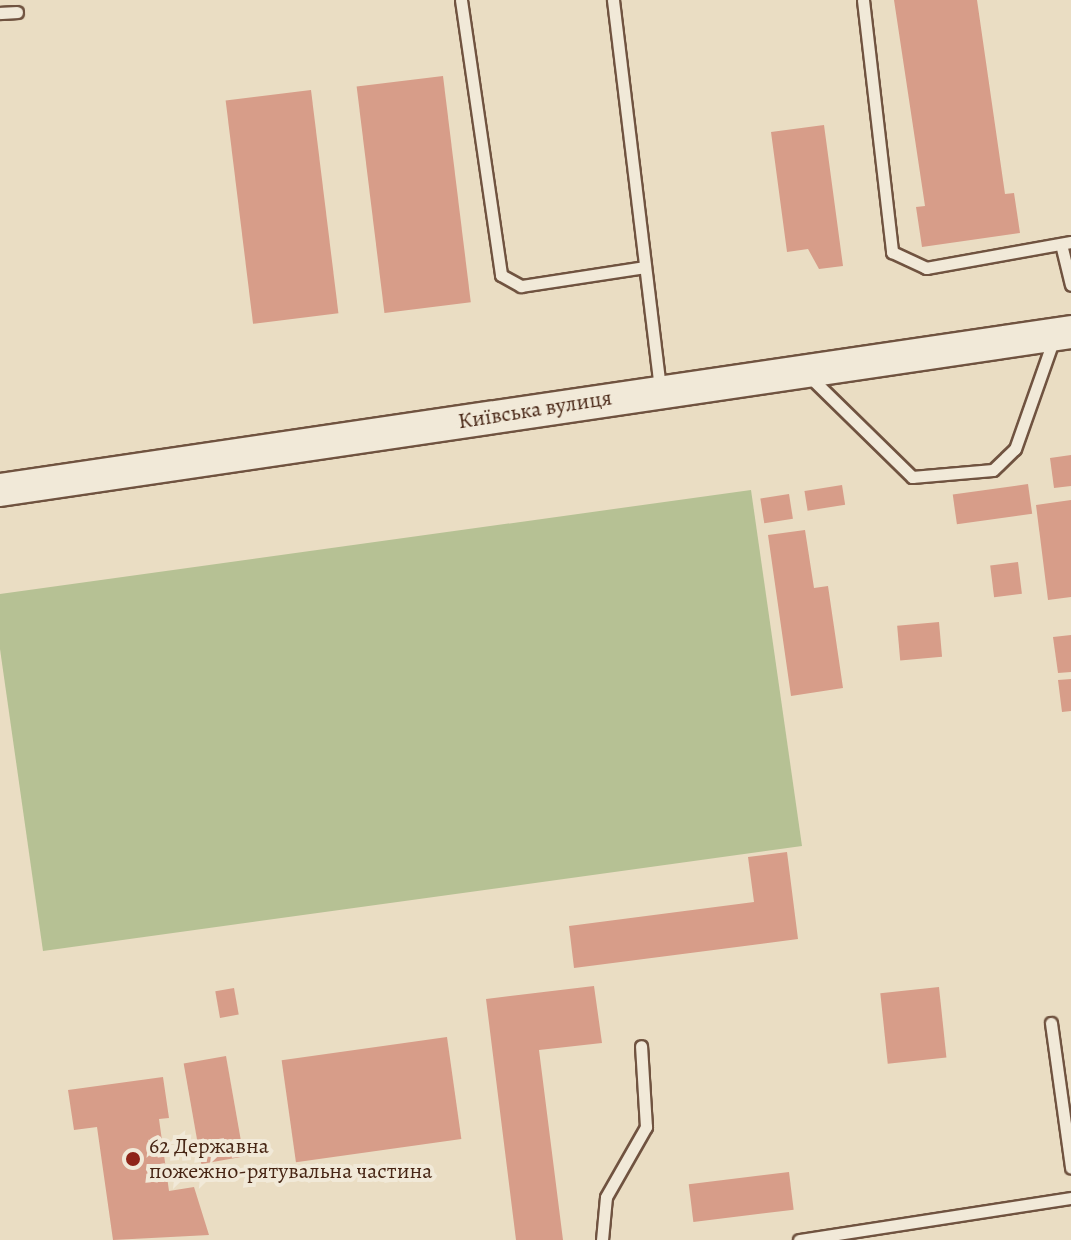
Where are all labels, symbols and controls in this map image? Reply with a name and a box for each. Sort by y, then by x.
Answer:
street label: Київська вулиця [456,385,614,435]
place label: 62 Державна пожежно-рятувальна частина [149,1133,432,1184]
marker: 62 Державна пожежно-рятувальна частина [124,1150,142,1168]

